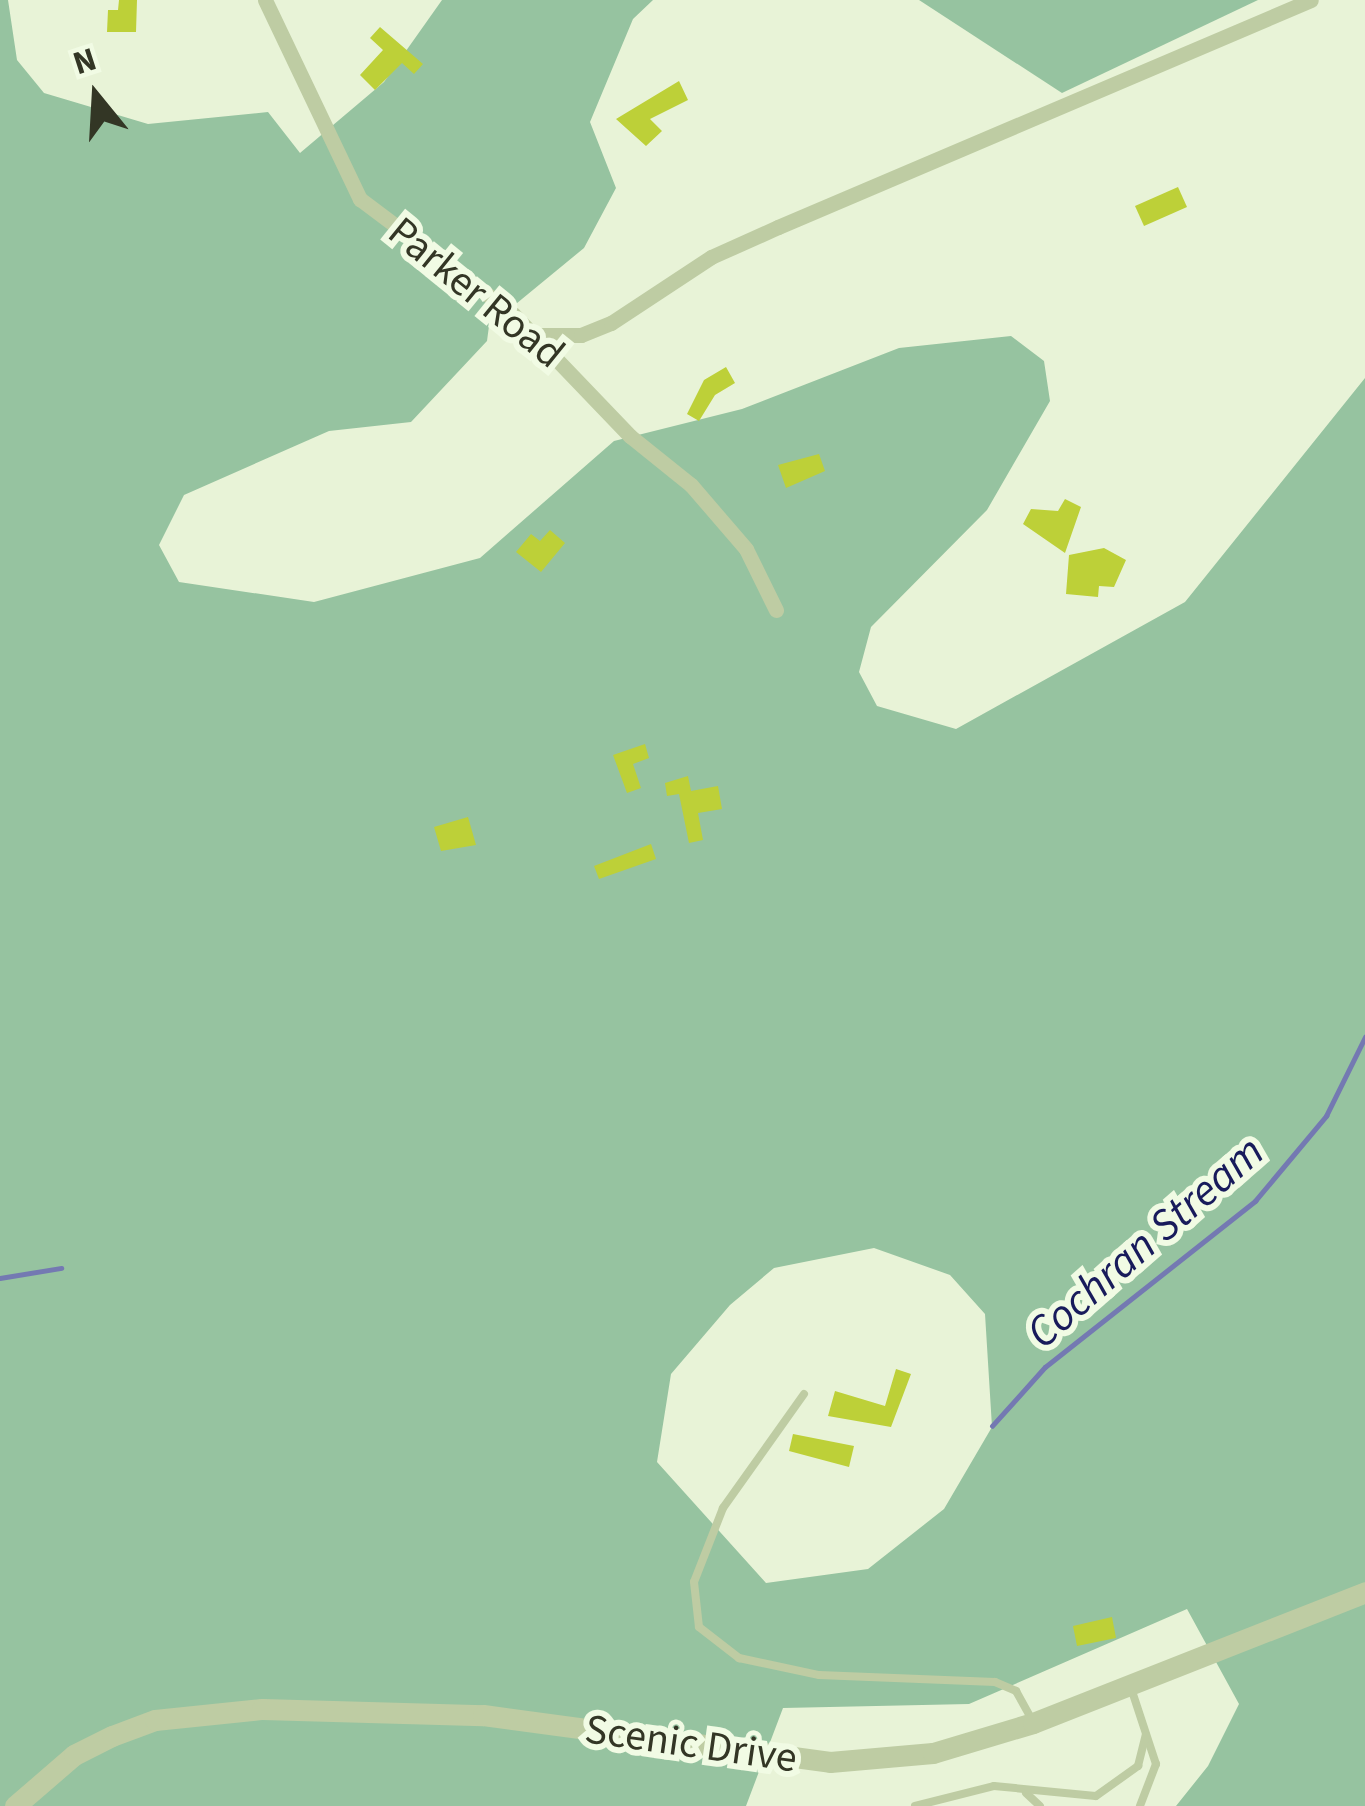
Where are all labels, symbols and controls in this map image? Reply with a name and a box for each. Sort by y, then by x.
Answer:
north arrow [36,36,156,156]
text: N [67,36,102,87]
street label: Parker Road [378,207,574,379]
water label: Cochran Stream [1016,1125,1276,1361]
street label: Scenic Drive [582,1704,800,1784]

